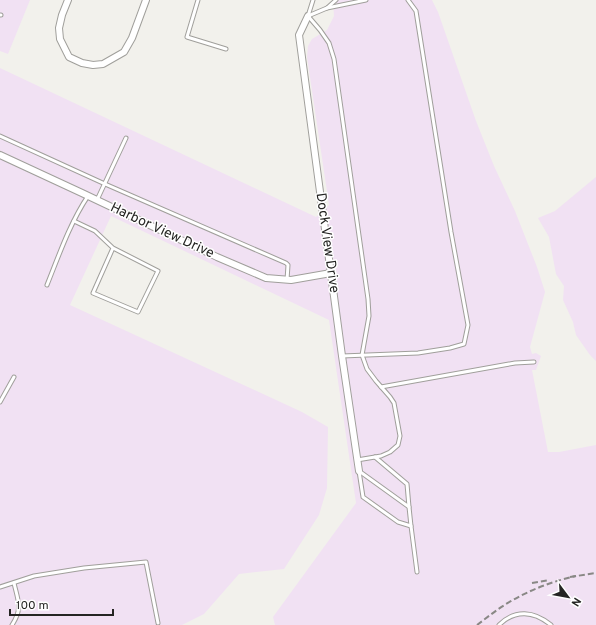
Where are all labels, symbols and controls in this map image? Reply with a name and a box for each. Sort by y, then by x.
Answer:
street label: Dock View Drive [312,192,342,294]
street label: Harbor View Drive [107,199,217,263]
north arrow [548,577,588,617]
scale bar [10,591,113,617]
text: N [568,595,584,609]
text: 100 m [16,598,49,614]

